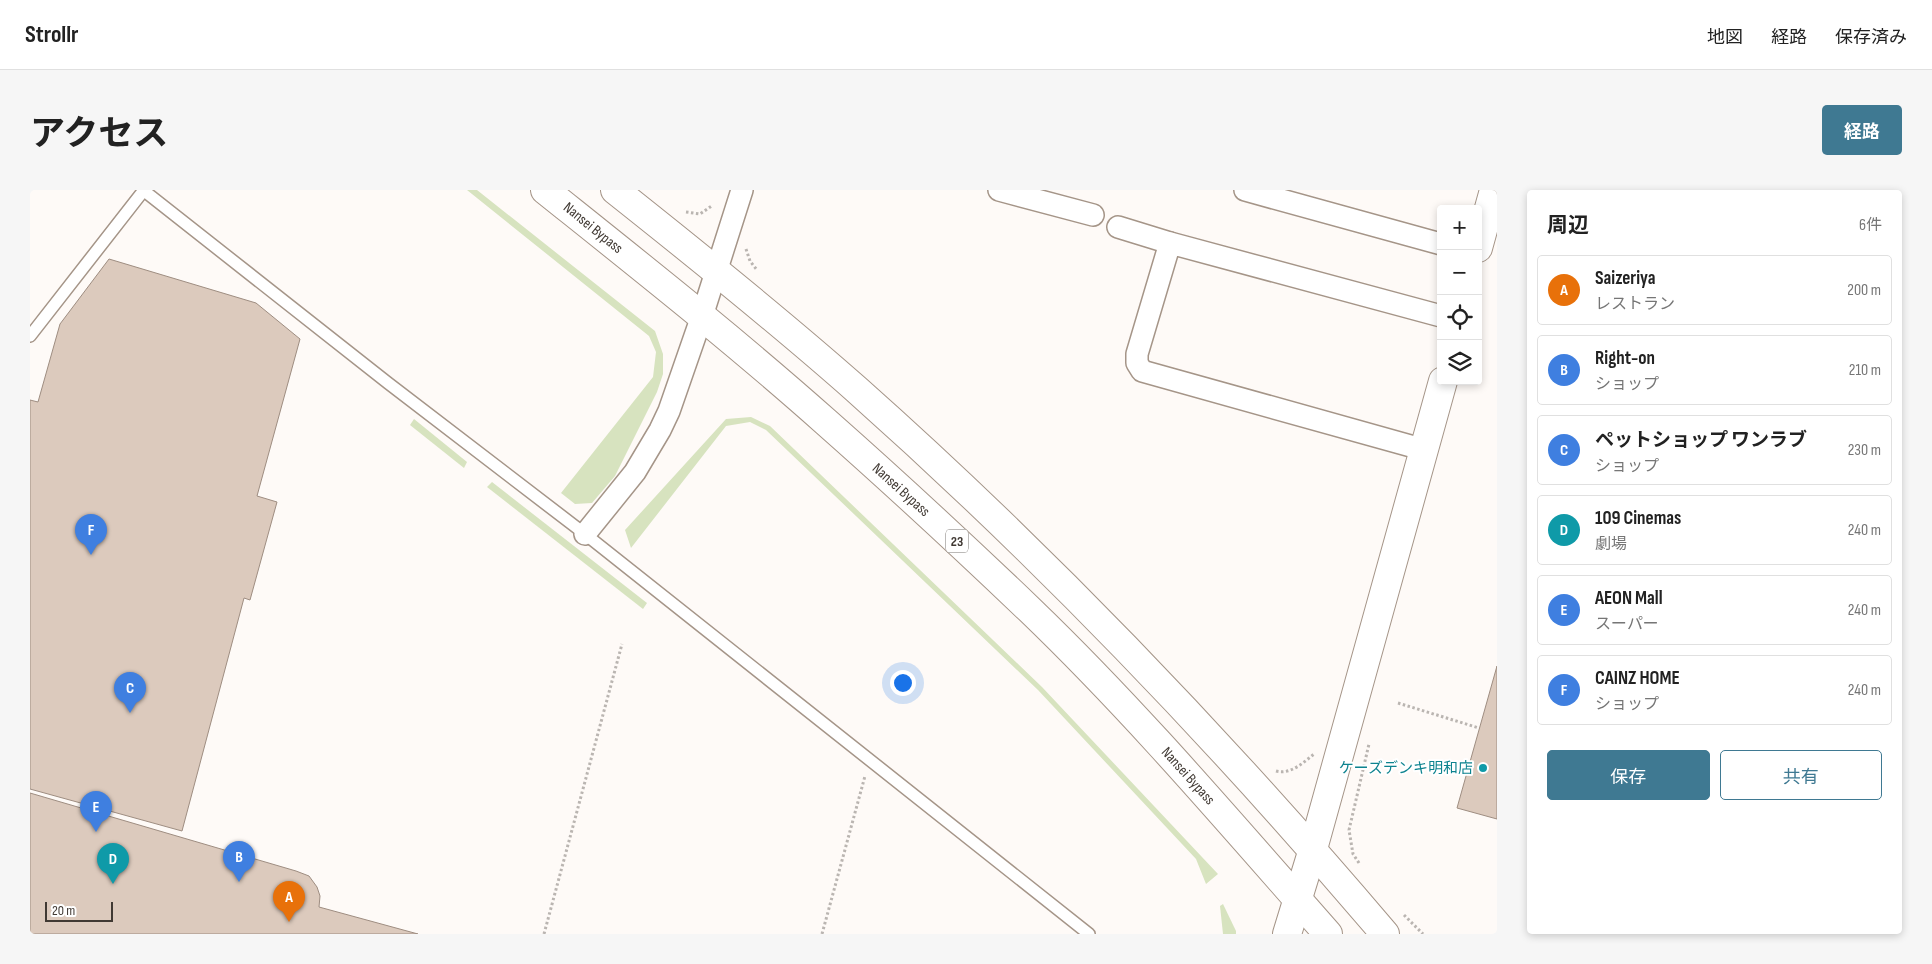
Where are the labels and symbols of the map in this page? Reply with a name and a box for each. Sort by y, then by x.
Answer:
street label: Nansei Bypass [559,198,627,258]
street label: Nansei Bypass [868,459,934,521]
pin: F [75,514,107,555]
road number: 23 [946,530,968,552]
your location [890,670,916,696]
pin: C [114,672,146,713]
street label: Nansei Bypass [1157,743,1219,809]
place label: ケーズデンキ明和店 [1339,759,1473,778]
marker: ケーズデンキ明和店 [1477,762,1489,774]
pin: E [80,791,112,832]
pin: B [223,841,255,882]
pin: D [97,843,129,884]
pin: A [273,881,305,922]
scale bar [45,899,112,922]

